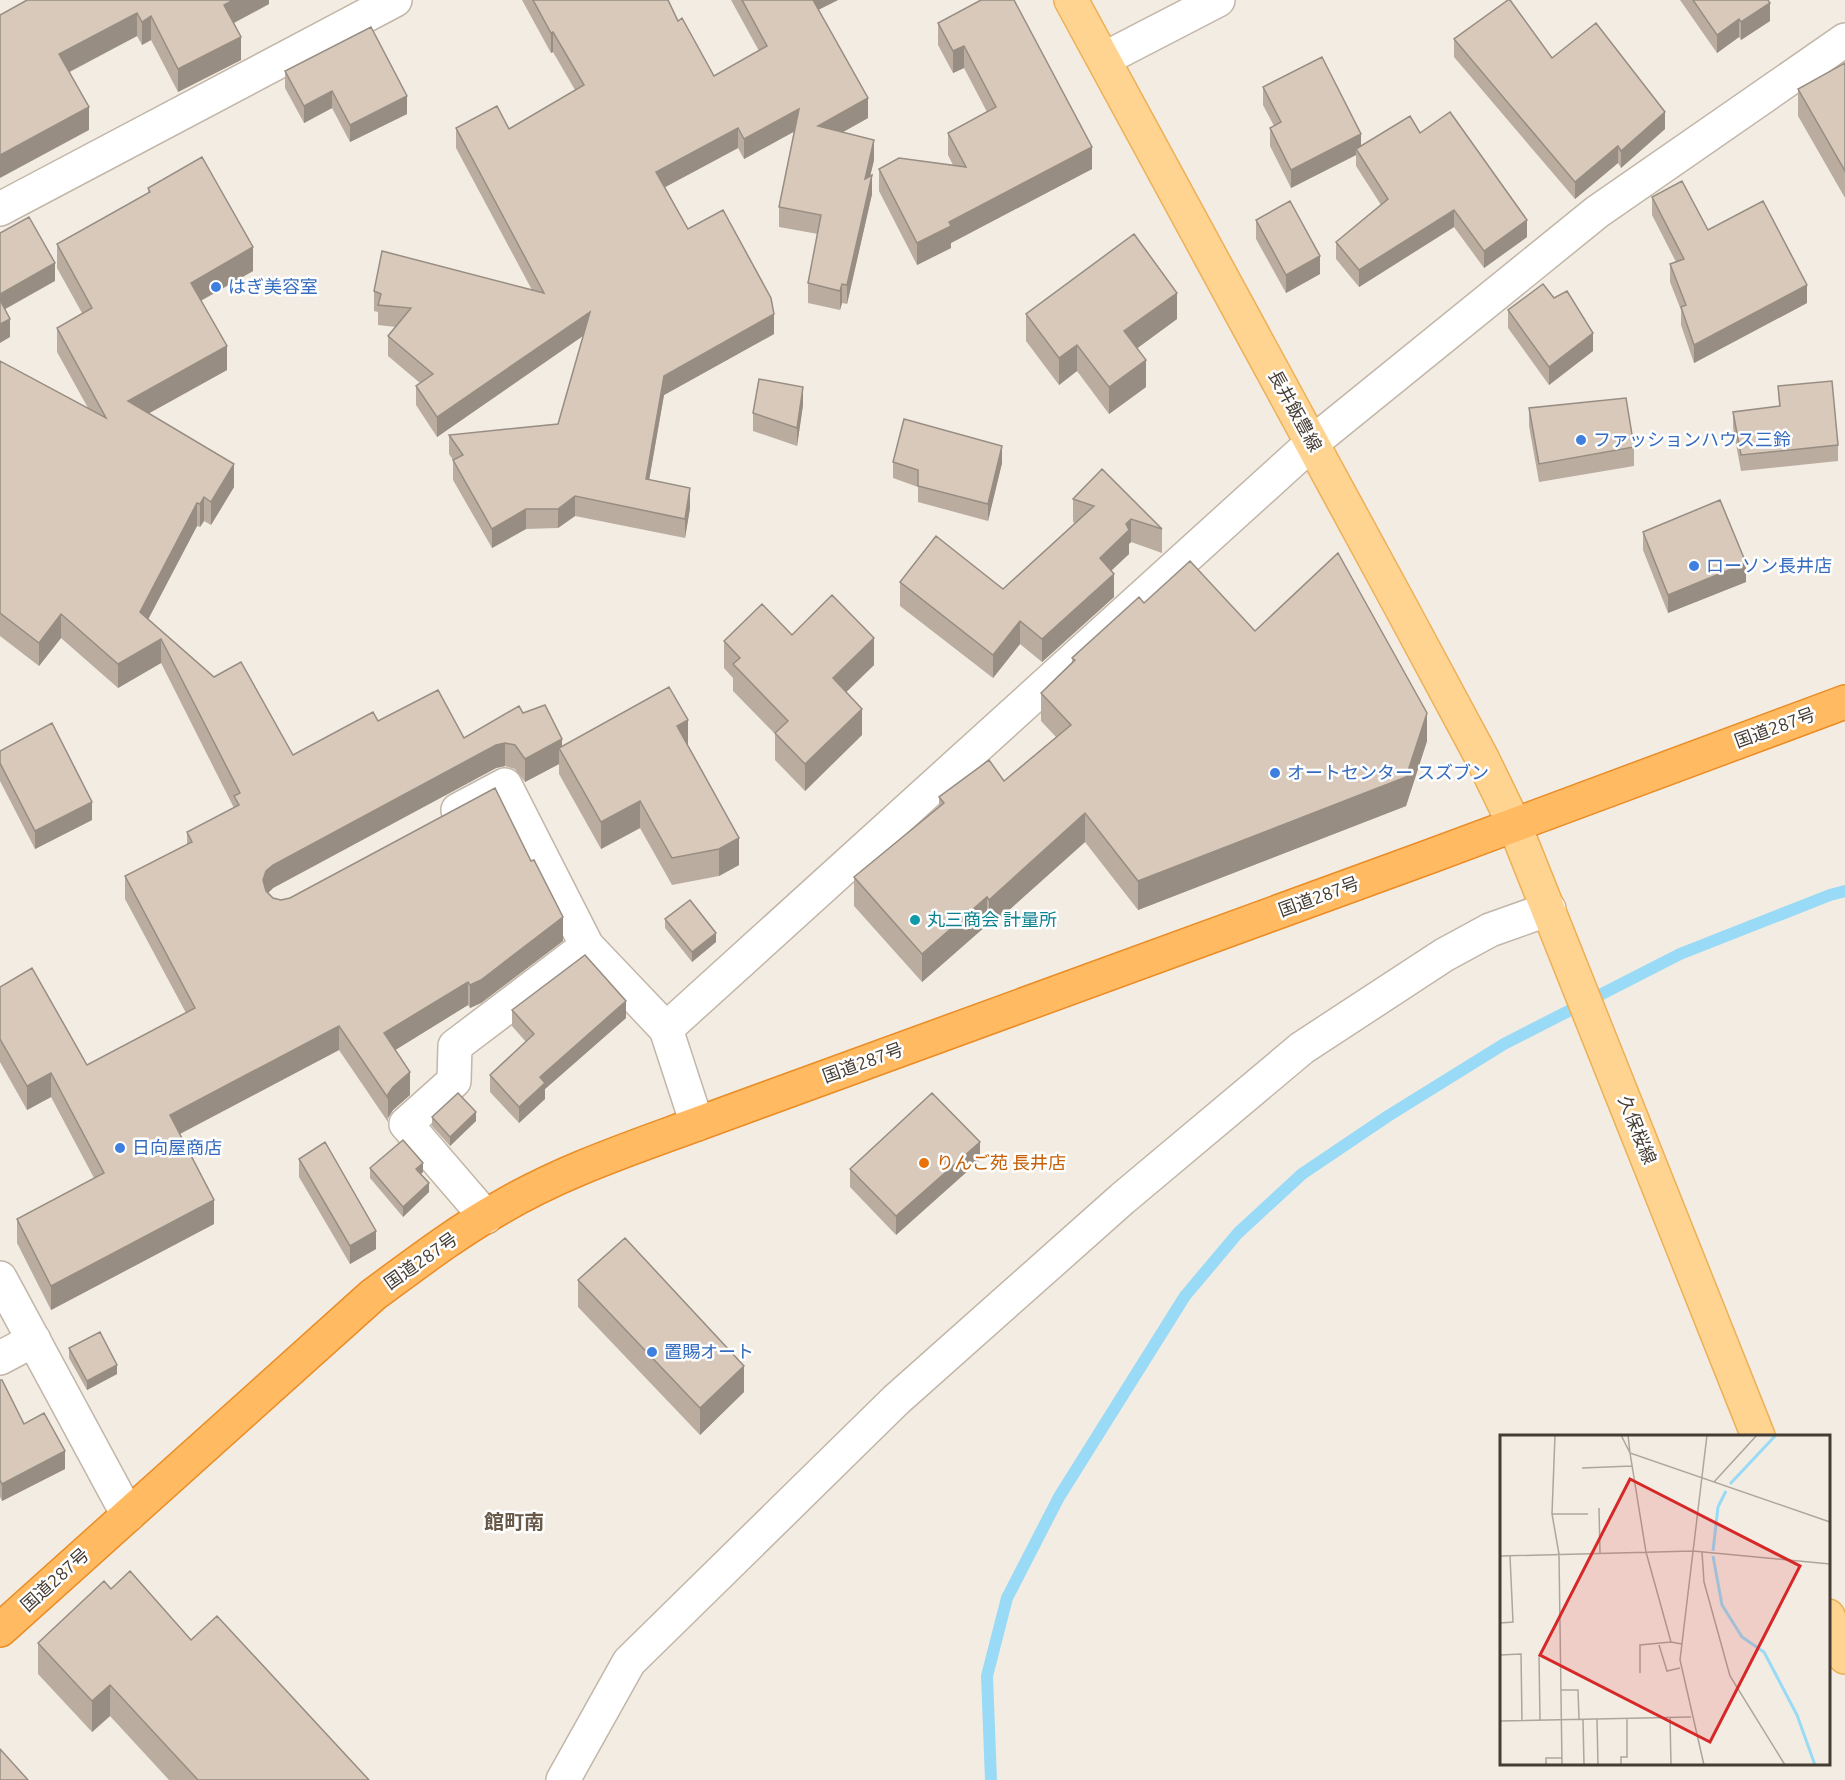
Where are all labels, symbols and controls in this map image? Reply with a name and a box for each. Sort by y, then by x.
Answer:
place label: はぎ美容室 [228,276,318,296]
marker: はぎ美容室 [209,280,223,294]
street label: 長井飯豊線 [1265,366,1326,455]
place label: ファッションハウス三鈴 [1593,429,1791,449]
marker: ファッションハウス三鈴 [1574,433,1588,447]
place label: ローソン長井店 [1706,555,1832,575]
marker: ローソン長井店 [1687,559,1701,573]
street label: 国道287号 [1732,703,1818,751]
place label: オートセンター スズブン [1287,762,1489,782]
marker: オートセンター スズブン [1268,766,1282,780]
street label: 国道287号 [1276,872,1362,920]
place label: 丸三商会 計量所 [927,909,1057,929]
marker: 丸三商会 計量所 [908,913,922,927]
street label: 国道287号 [820,1038,906,1086]
street label: 久保桜線 [1615,1093,1661,1167]
place label: 日向屋商店 [132,1137,222,1157]
marker: 日向屋商店 [113,1141,127,1155]
place label: りんご苑 長井店 [936,1152,1066,1172]
marker: りんご苑 長井店 [917,1156,931,1170]
street label: 国道287号 [380,1228,461,1293]
place label: 置賜オート [664,1341,754,1361]
marker: 置賜オート [645,1345,659,1359]
inset map [1500,1435,1830,1765]
district label: 館町南 [484,1510,544,1533]
street label: 国道287号 [16,1544,92,1615]

